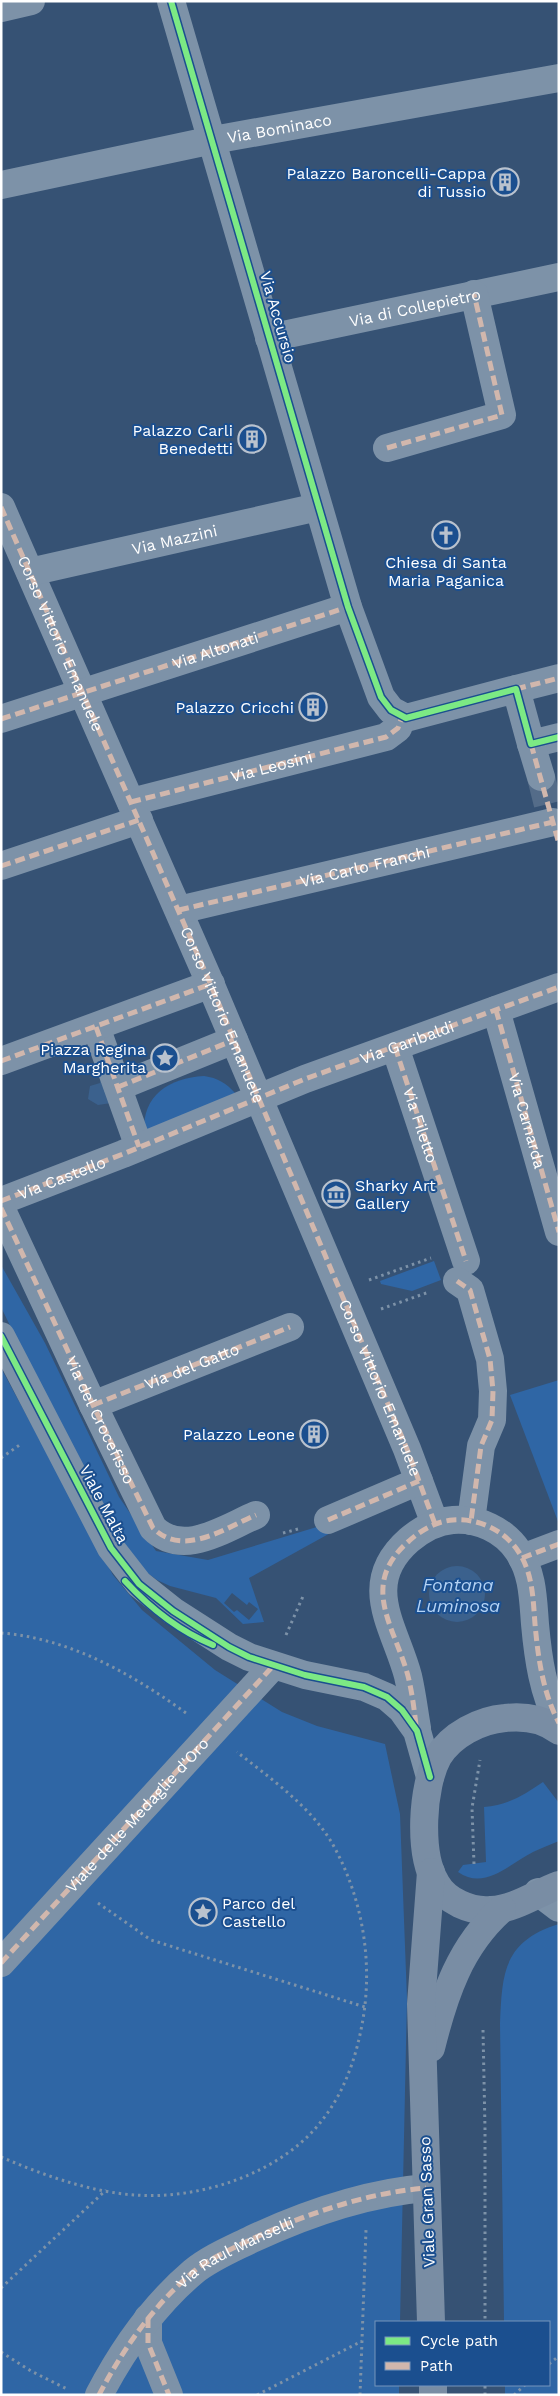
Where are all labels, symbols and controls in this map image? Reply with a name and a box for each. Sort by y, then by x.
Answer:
street label: Via Bominaco [225,109,333,147]
place label: Palazzo Baroncelli-Cappa di Tussio [286,164,486,201]
building icon: Palazzo Baroncelli-Cappa di Tussio [490,167,520,197]
street label: Via Accursio [256,269,300,365]
street label: Via di Collepietro [347,284,482,330]
place label: Palazzo Carli Benedetti [133,421,233,458]
building icon: Palazzo Carli Benedetti [237,424,267,454]
church icon: Chiesa di Santa Maria Paganica [431,520,461,550]
street label: Via Mazzini [130,521,219,558]
street label: Corso Vittorio Emanuele [14,553,108,734]
place label: Chiesa di Santa Maria Paganica [385,553,507,590]
street label: Via Altonati [170,627,261,673]
building icon: Palazzo Cricchi [298,692,328,722]
place label: Palazzo Cricchi [175,698,294,717]
street label: Via Leosini [229,747,314,786]
street label: Via Carlo Franchi [298,842,432,891]
street label: Corso Vittorio Emanuele [177,923,269,1106]
street label: Via Garibaldi [357,1016,457,1068]
place label: Piazza Regina Margherita [40,1040,146,1077]
place icon: Piazza Regina Margherita [150,1043,180,1073]
street label: Via Camarda [505,1071,550,1171]
street label: Via Filetto [399,1084,442,1165]
street label: Via Castello [15,1152,108,1203]
place label: Sharky Art Gallery [355,1176,436,1213]
museum icon: Sharky Art Gallery [321,1179,351,1209]
street label: Corso Vittorio Emanuele [335,1296,426,1479]
street label: Via del Gatto [141,1339,242,1393]
street label: Via del Crocefisso [62,1353,139,1487]
building icon: Palazzo Leone [299,1419,329,1449]
place label: Palazzo Leone [183,1425,295,1444]
street label: Viale Malta [75,1461,133,1547]
water label: Fontana Luminosa [416,1574,500,1616]
street label: Viale delle Medaglie d'Oro [61,1734,212,1896]
place label: Parco del Castello [222,1894,295,1931]
place icon: Parco del Castello [188,1897,218,1927]
street label: Viale Gran Sasso [415,2136,439,2268]
street label: Via Raul Manselli [172,2213,297,2292]
legend [375,2321,550,2386]
text: Cycle path [420,2332,498,2350]
text: Path [420,2357,453,2375]

